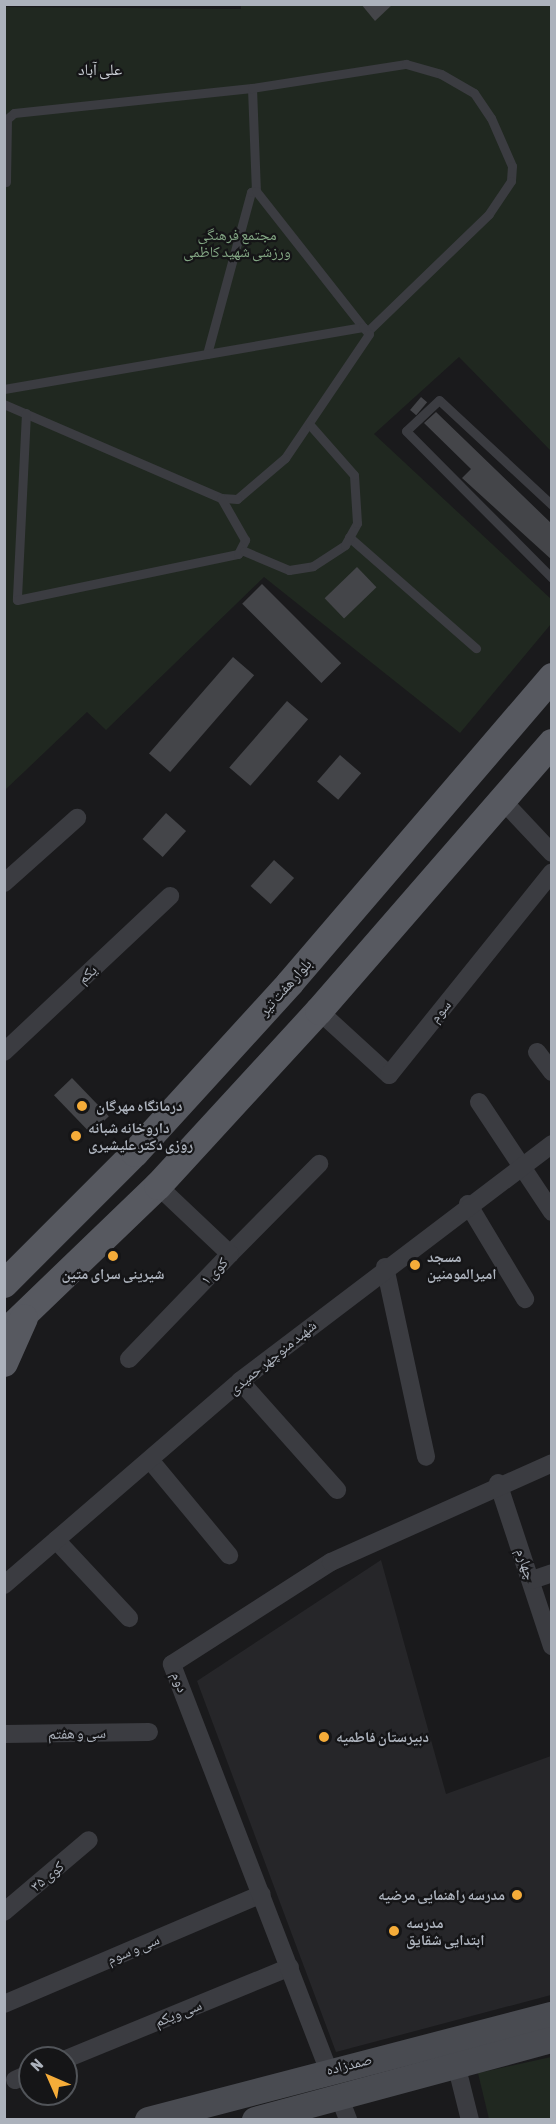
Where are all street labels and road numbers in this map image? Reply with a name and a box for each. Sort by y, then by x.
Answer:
street label: بلوار هفت تیر [255,955,315,1019]
street label: یکم [74,961,100,987]
street label: سوم [425,996,455,1026]
street label: کوی ۱ [197,1253,231,1289]
street label: شهبد منوچهر حمیدی [224,1316,320,1398]
street label: چهارم [512,1546,540,1582]
street label: دوم [168,1669,192,1695]
street label: سی و هفتم [48,1723,106,1743]
street label: کوی ۳۵ [27,1857,67,1895]
street label: سی و سوم [104,1930,162,1968]
street label: سی ویکم [152,1995,204,2031]
street label: صمدزاده [324,2050,374,2078]

